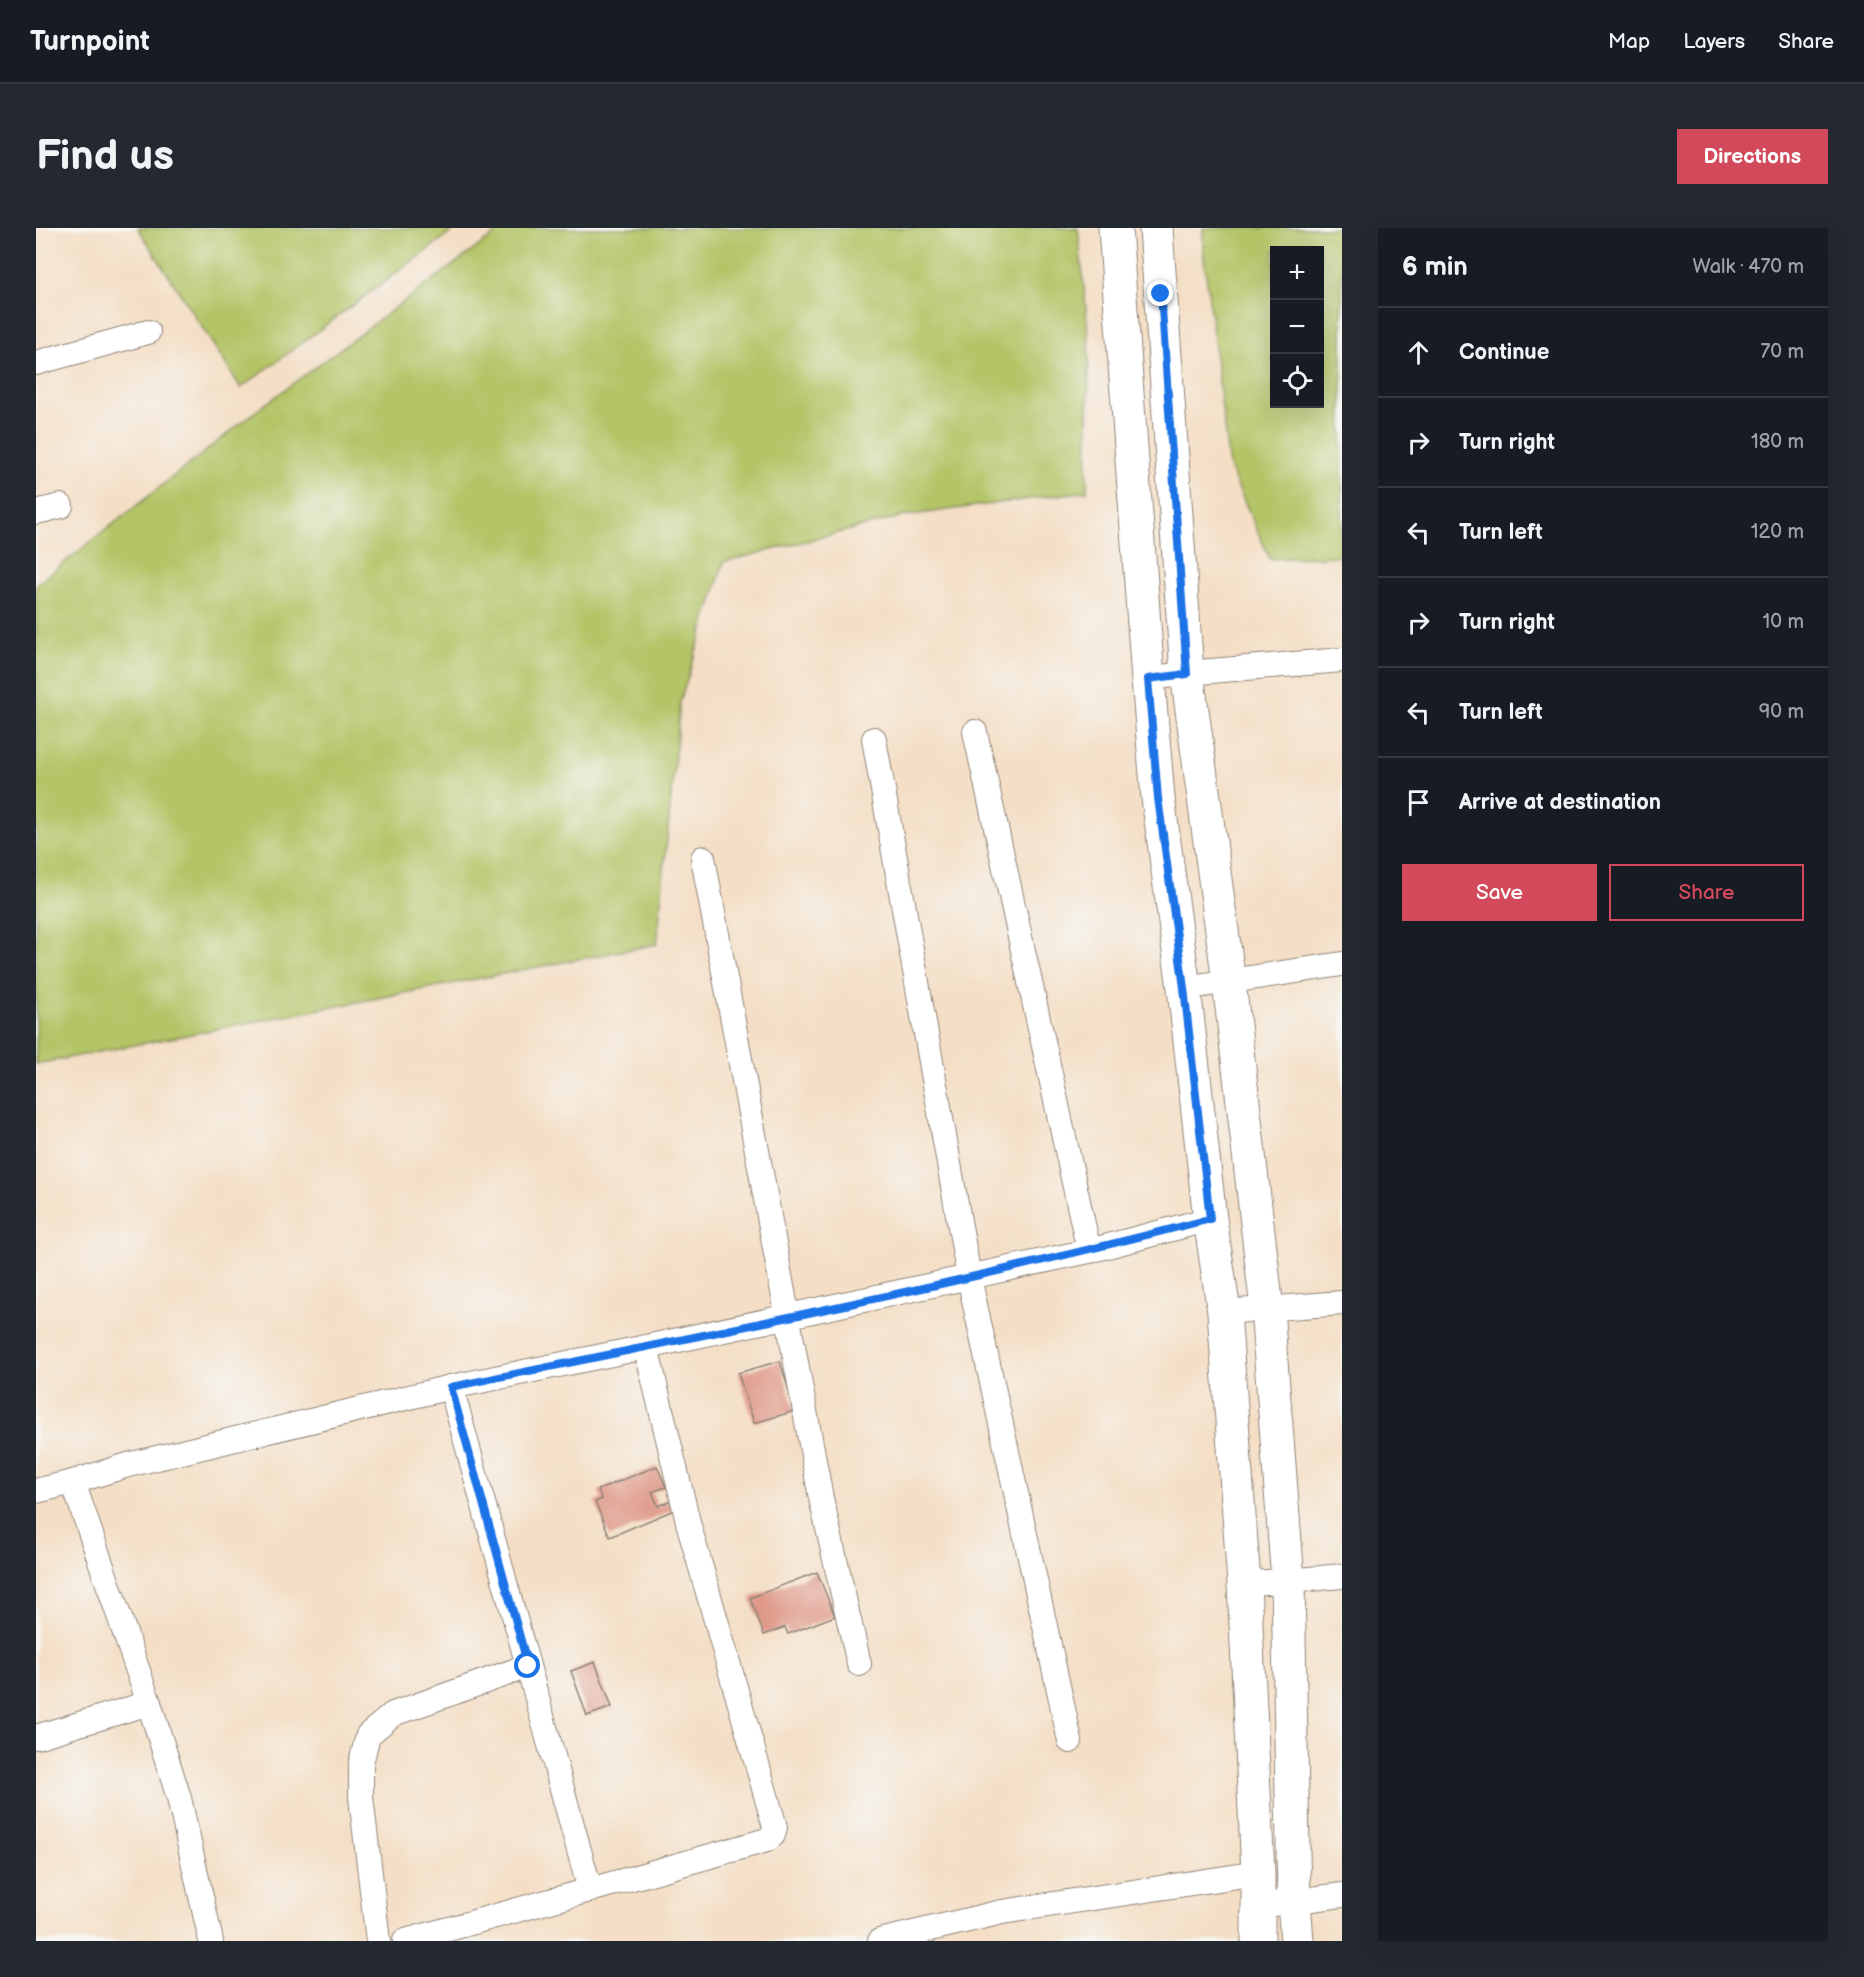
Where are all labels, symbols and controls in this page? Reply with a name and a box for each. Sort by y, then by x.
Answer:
text: Turnpoint [30,25,150,58]
text: Map [1608,29,1650,54]
text: Layers [1683,29,1745,54]
text: Share [1778,29,1834,54]
button: Directions [1677,129,1828,184]
text: Find us [36,131,174,182]
map controls [1270,246,1324,408]
button: + [1270,246,1324,300]
text: 6 min [1402,252,1468,283]
text: Walk · 470 m [1693,255,1804,279]
route end [1147,280,1173,306]
button: − [1270,300,1324,354]
icon: ahead [1402,336,1435,369]
text: Continue [1459,339,1549,366]
text: 70 m [1760,340,1804,364]
button: locate [1270,354,1324,408]
icon: right [1402,426,1435,459]
text: Turn right [1459,429,1555,456]
text: 180 m [1751,430,1804,454]
icon: left [1402,516,1435,549]
text: Turn left [1459,519,1543,546]
text: 120 m [1751,520,1804,544]
icon: right [1402,606,1435,639]
text: Turn right [1459,609,1555,636]
text: 10 m [1763,610,1804,634]
icon: left [1402,696,1435,729]
text: Turn left [1459,699,1543,726]
text: 90 m [1759,700,1804,724]
icon: arrive [1402,786,1435,819]
text: Arrive at destination [1459,789,1661,816]
button: Save [1402,864,1597,921]
button: Share [1609,864,1804,921]
route start [514,1652,540,1678]

